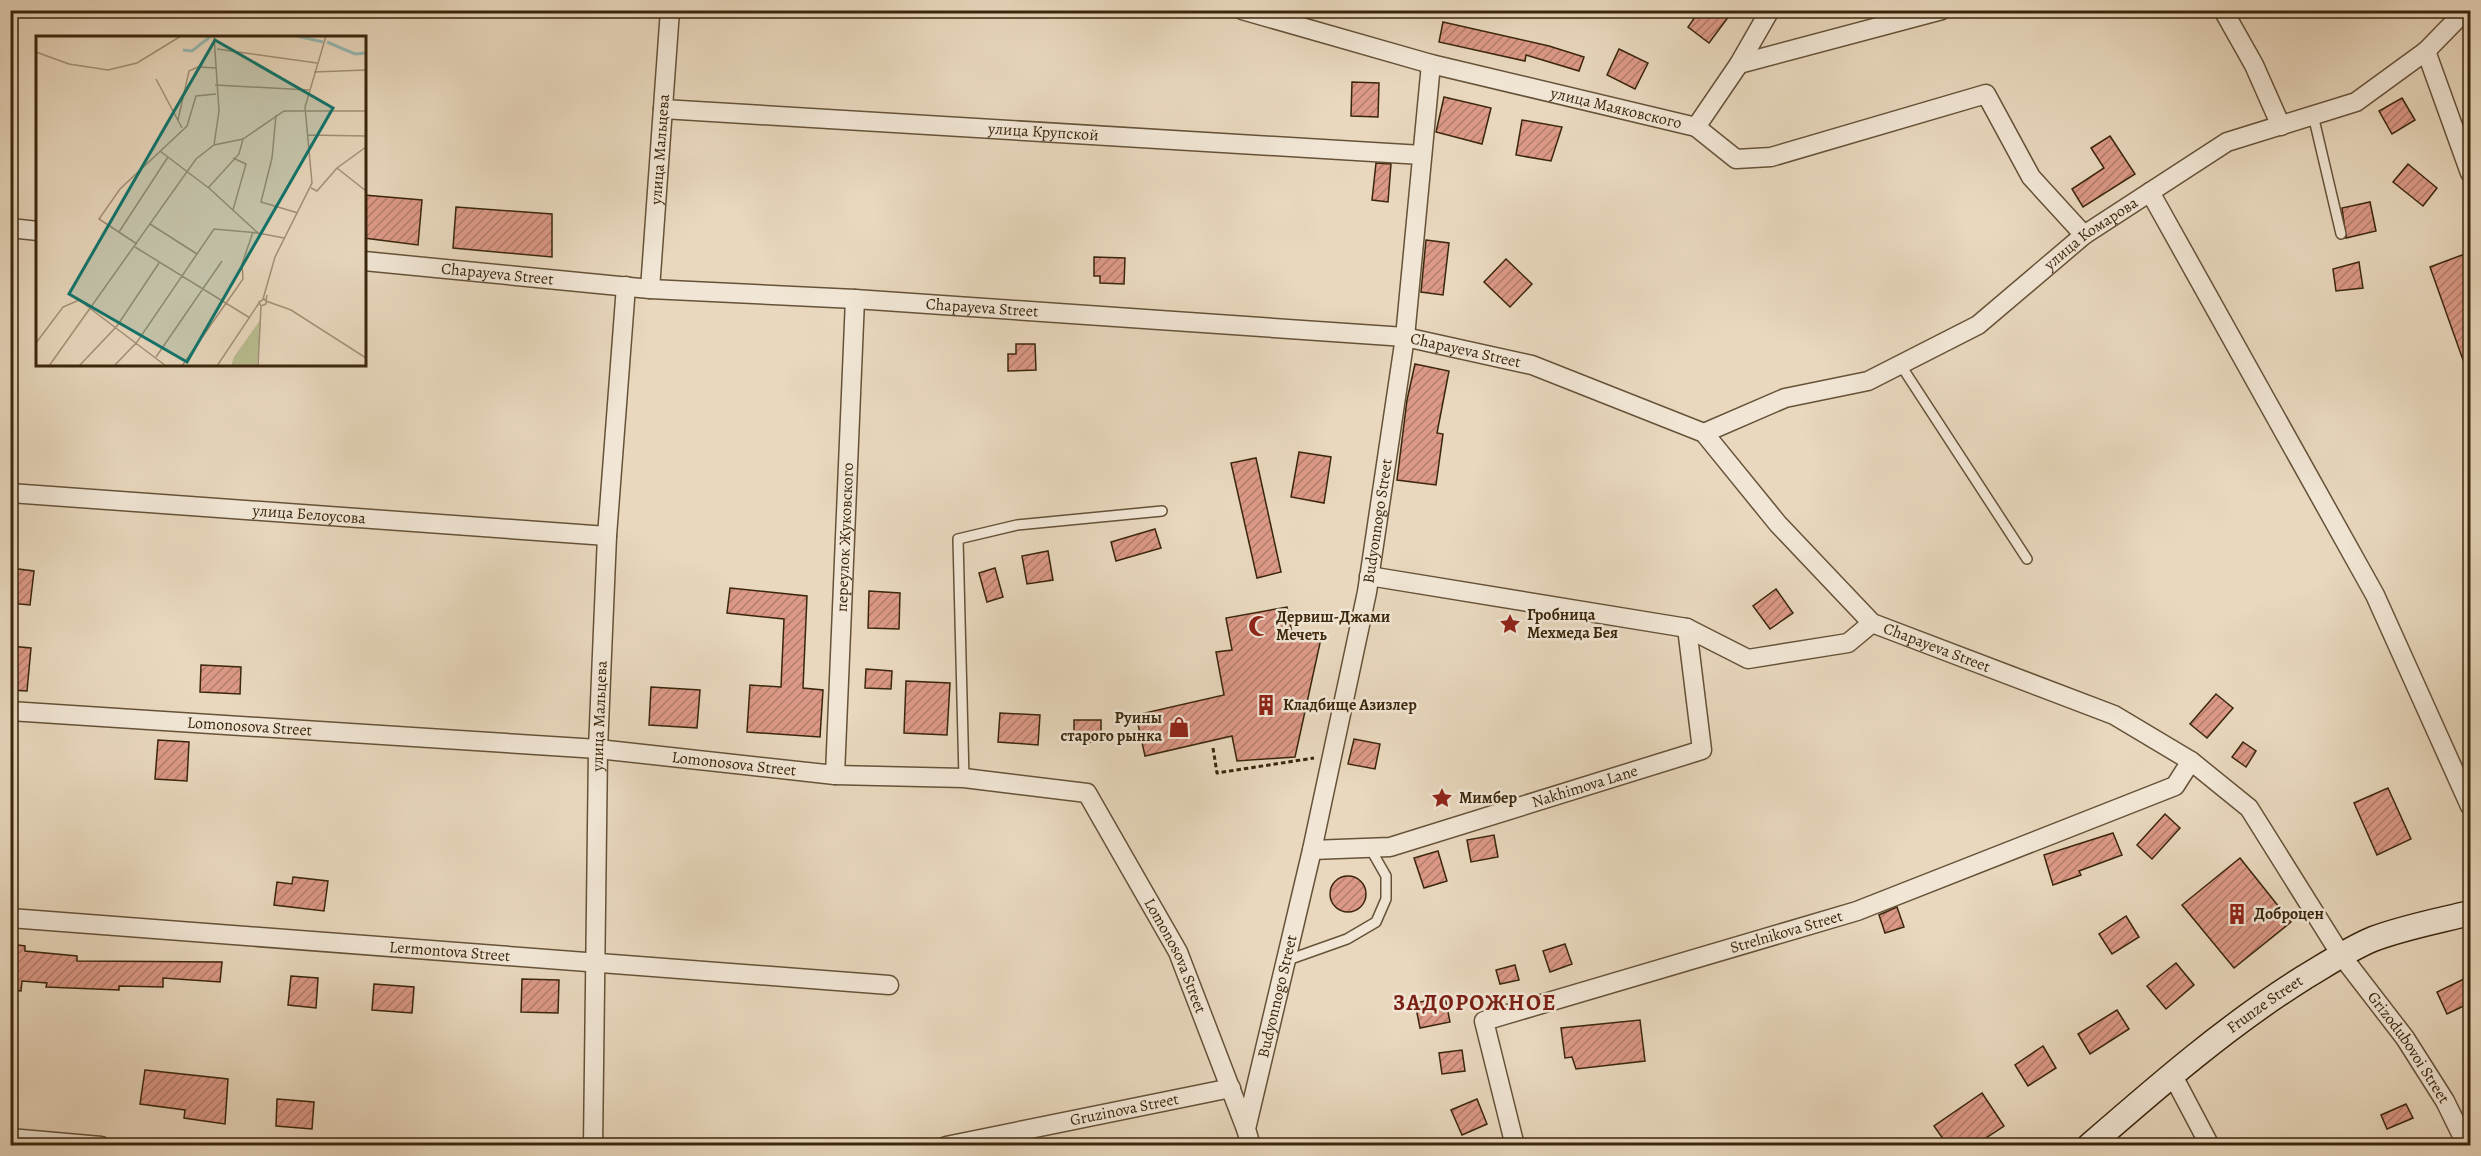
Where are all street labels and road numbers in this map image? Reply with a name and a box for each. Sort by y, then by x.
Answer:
street label: улица Маяковского [1548,82,1684,134]
street label: улица Мальцева [645,93,675,207]
street label: улица Крупской [986,118,1099,146]
street label: улица Комарова [2039,191,2143,276]
street label: Chapayeva Street [440,258,554,290]
street label: Chapayeva Street [925,293,1039,323]
street label: Chapayeva Street [1408,328,1523,373]
street label: Budyonnogo Street [1357,457,1398,585]
street label: переулок Жуковского [831,462,859,613]
street label: улица Белоусова [251,499,367,530]
street label: Chapayeva Street [1880,617,1993,678]
street label: улица Мальцева [587,660,613,773]
street label: Lomonosova Street [186,711,313,741]
street label: Lomonosova Street [671,746,797,782]
street label: Nakhimova Lane [1529,760,1640,813]
street label: Lomonosova Street [1138,894,1212,1016]
street label: Strelnikova Street [1727,905,1845,959]
street label: Budyonnogo Street [1252,933,1303,1060]
street label: Lermontova Street [388,936,511,967]
street label: Frunze Street [2222,970,2307,1039]
street label: Grizodubovoi Street [2362,987,2455,1108]
street label: Gruzinova Street [1068,1088,1181,1131]

